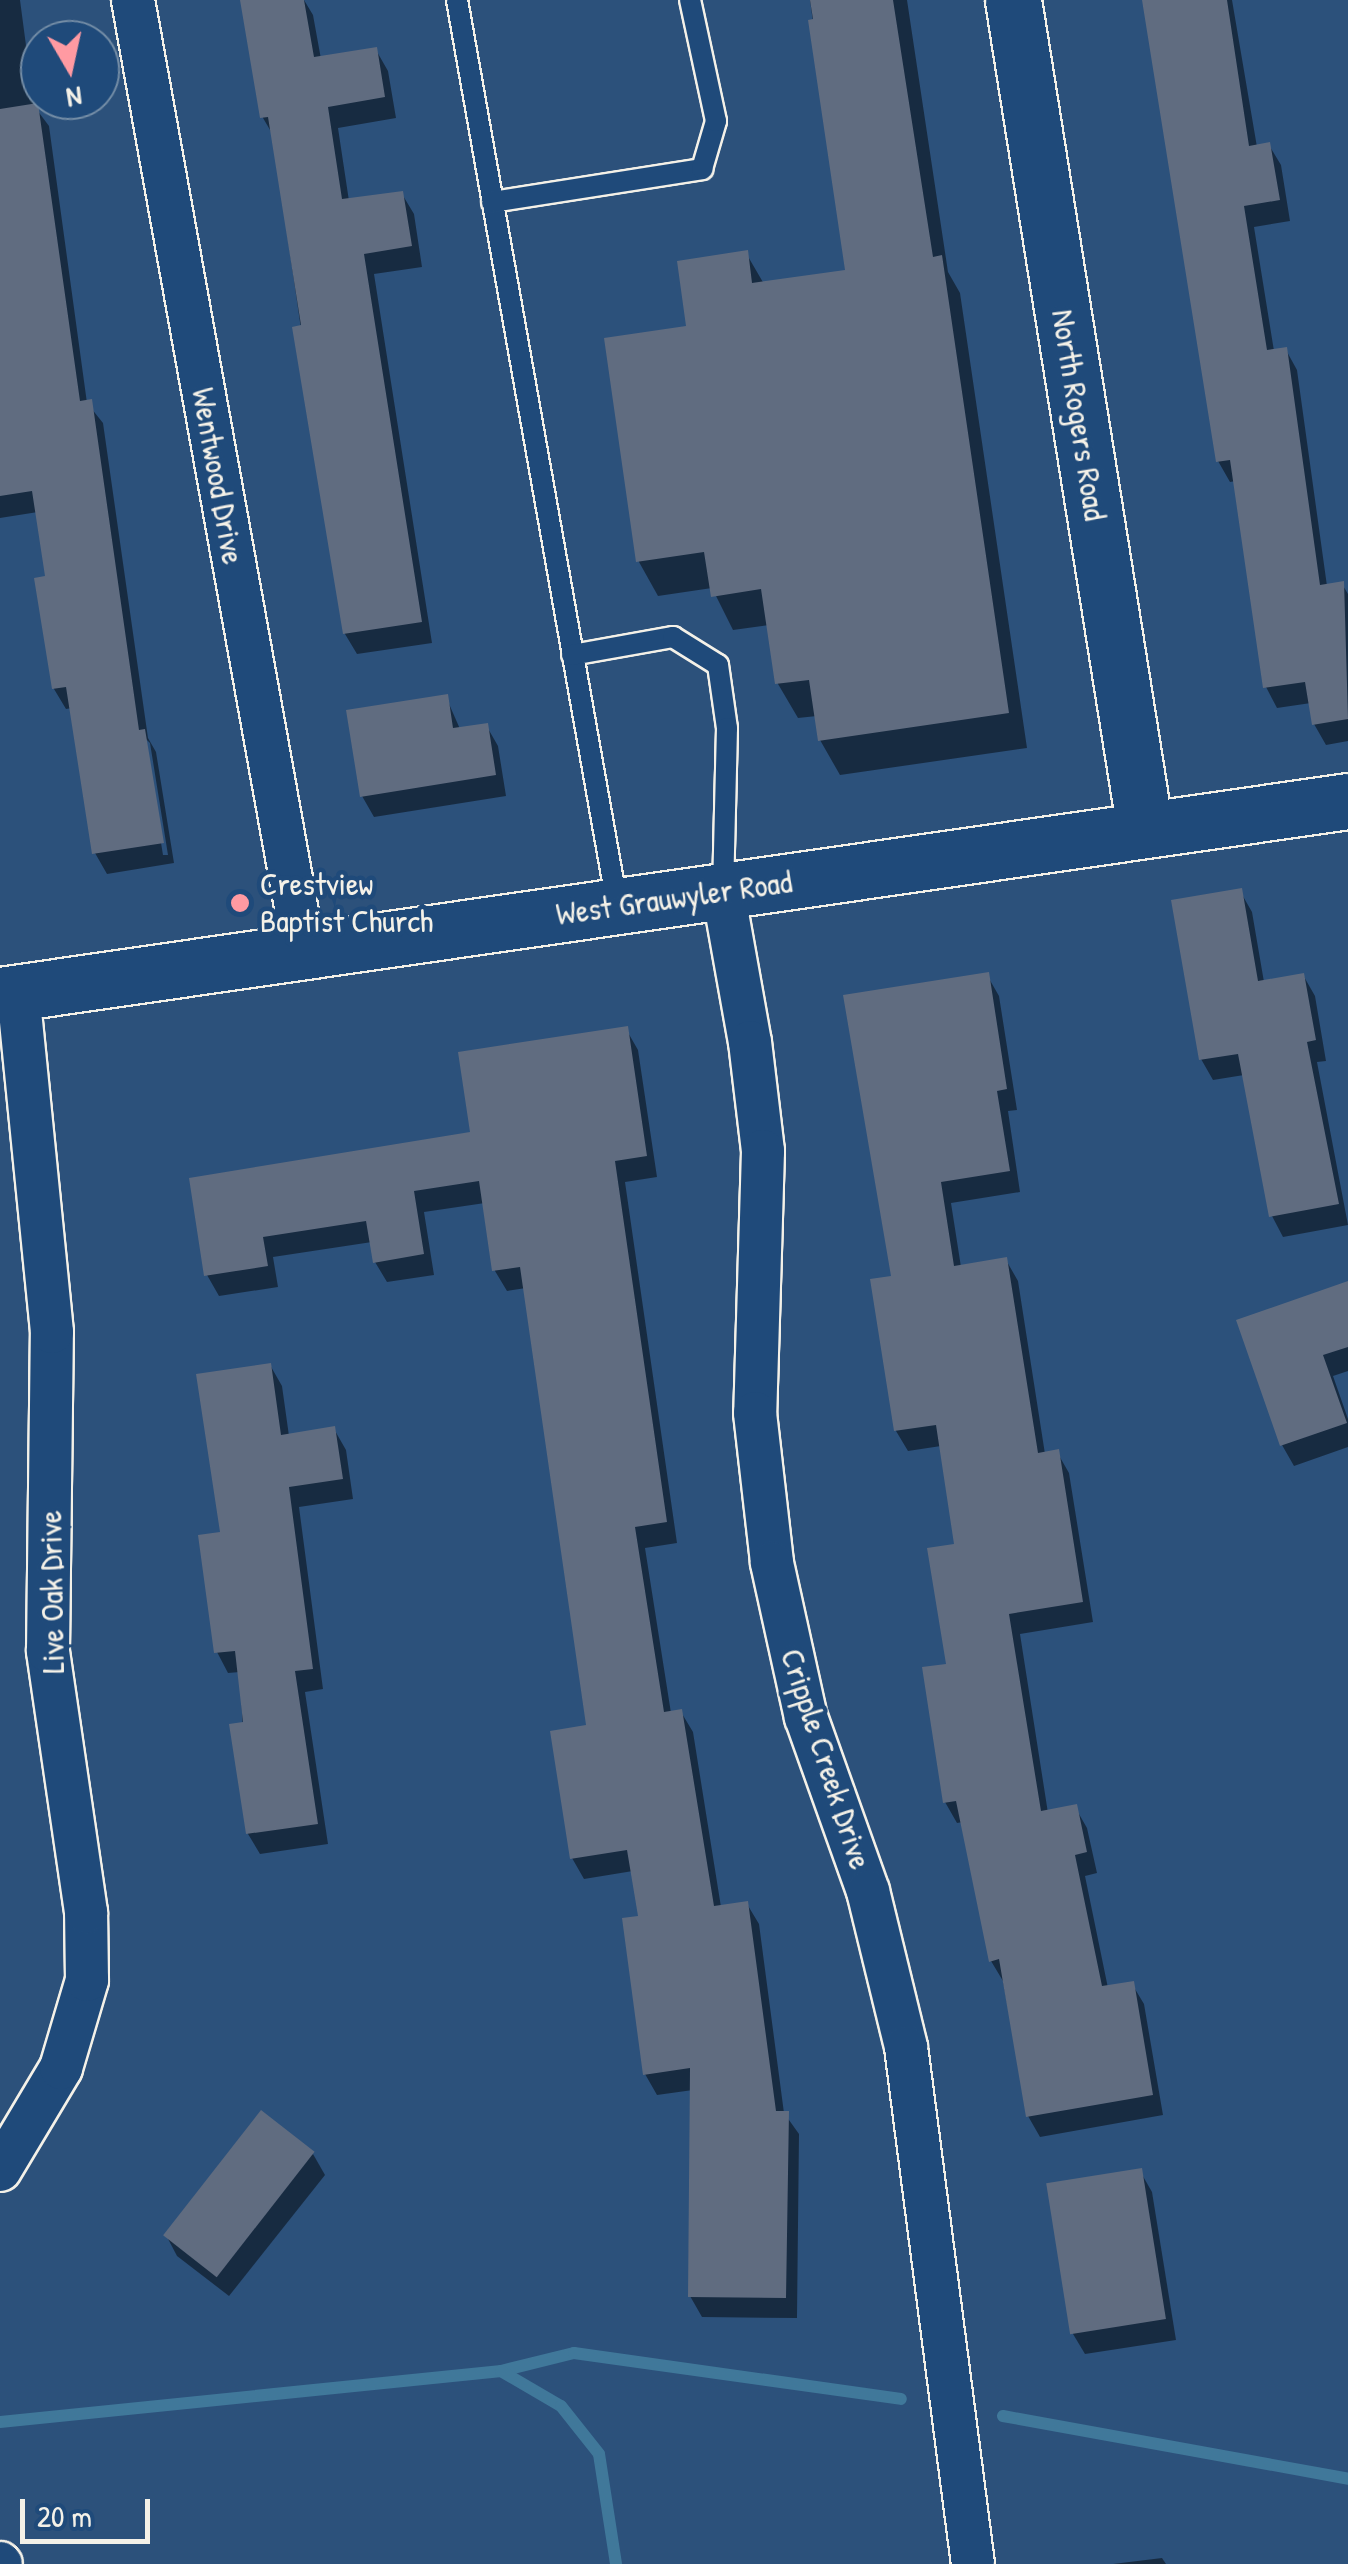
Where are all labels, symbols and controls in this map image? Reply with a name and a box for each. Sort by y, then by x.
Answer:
north arrow [20,20,120,120]
text: N [64,78,85,118]
street label: North Rogers Road [1043,307,1115,523]
street label: Wentwood Drive [184,385,252,567]
street label: West Grauwyler Road [554,862,794,934]
place label: Crestview Baptist Church [260,866,433,941]
marker: Crestview Baptist Church [229,892,251,914]
street label: Live Oak Drive [31,1510,73,1674]
street label: Cripple Creek Drive [772,1644,880,1874]
scale bar [25,2479,155,2541]
text: 20 m [37,2496,92,2536]

